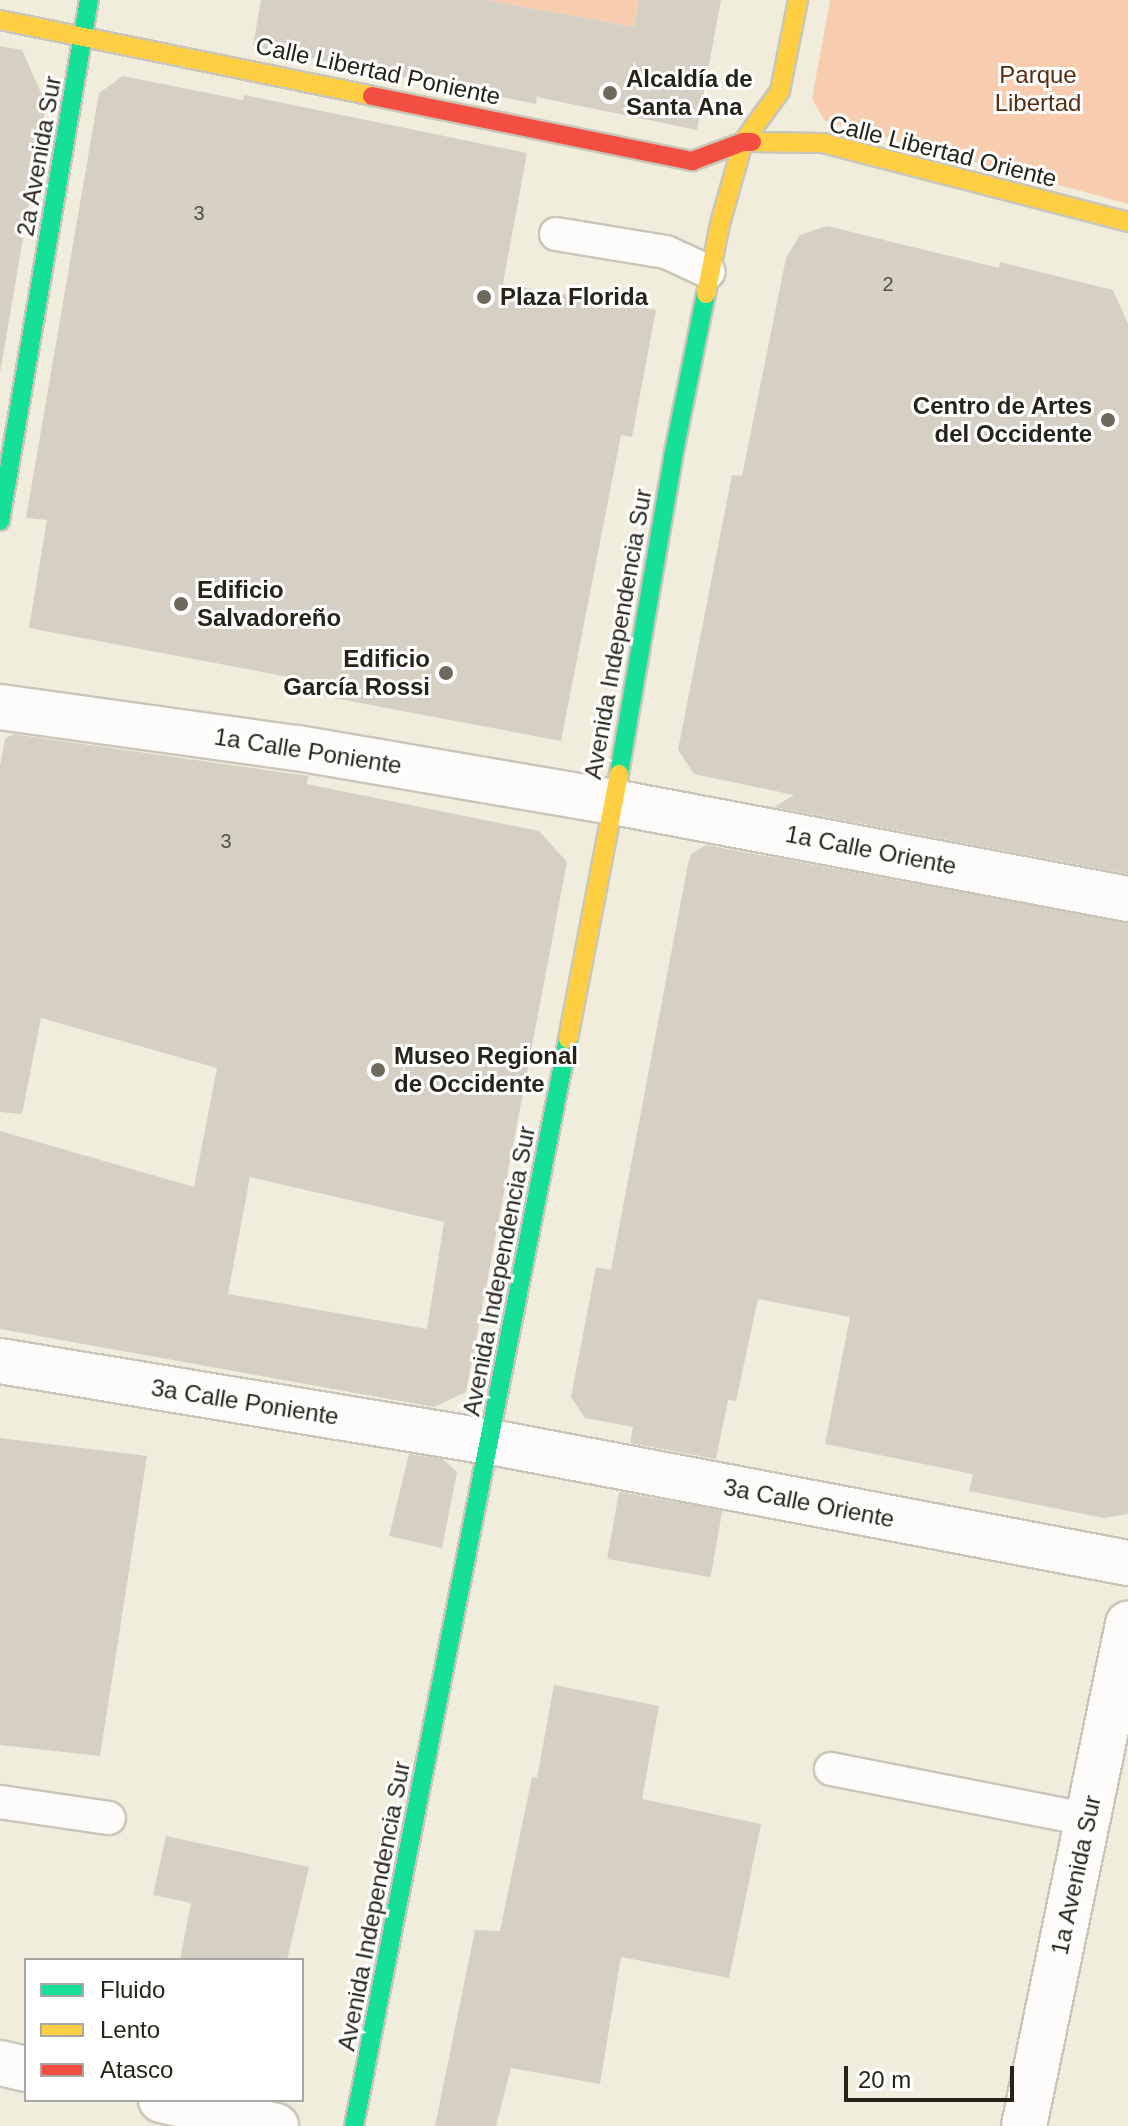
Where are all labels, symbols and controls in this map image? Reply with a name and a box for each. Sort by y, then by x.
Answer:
street label: Calle Libertad Poniente [253,31,503,111]
park label: Parque Libertad [995,61,1081,117]
place label: Alcaldía de Santa Ana [626,65,753,121]
street label: 2a Avenida Sur [11,73,67,239]
marker: Alcaldía de Santa Ana [601,84,619,102]
street label: Calle Libertad Oriente [826,109,1060,193]
house number: 3 [193,201,205,225]
house number: 2 [882,272,894,296]
place label: Plaza Florida [500,283,648,311]
marker: Plaza Florida [475,288,493,306]
place label: Centro de Artes del Occidente [912,392,1092,448]
marker: Centro de Artes del Occidente [1099,411,1117,429]
street label: Avenida Independencia Sur [578,487,658,781]
place label: Edificio Salvadoreño [197,576,341,632]
marker: Edificio Salvadoreño [172,595,190,613]
place label: Edificio García Rossi [283,645,430,701]
marker: Edificio García Rossi [437,664,455,682]
street label: 1a Calle Poniente [212,722,404,780]
street label: 1a Calle Oriente [783,819,959,881]
house number: 3 [220,829,232,853]
place label: Museo Regional de Occidente [394,1042,578,1098]
marker: Museo Regional de Occidente [369,1061,387,1079]
street label: Avenida Independencia Sur [457,1124,541,1418]
street label: 3a Calle Poniente [149,1373,341,1431]
street label: 3a Calle Oriente [721,1472,897,1534]
street label: Avenida Independencia Sur [332,1759,416,2053]
street label: 1a Avenida Sur [1045,1792,1107,1958]
legend [24,1958,304,2102]
text: Fluido [100,1976,165,2003]
text: Lento [100,2016,160,2043]
scale bar [848,2050,1018,2100]
text: Atasco [100,2056,173,2083]
text: 20 m [858,2066,911,2093]

